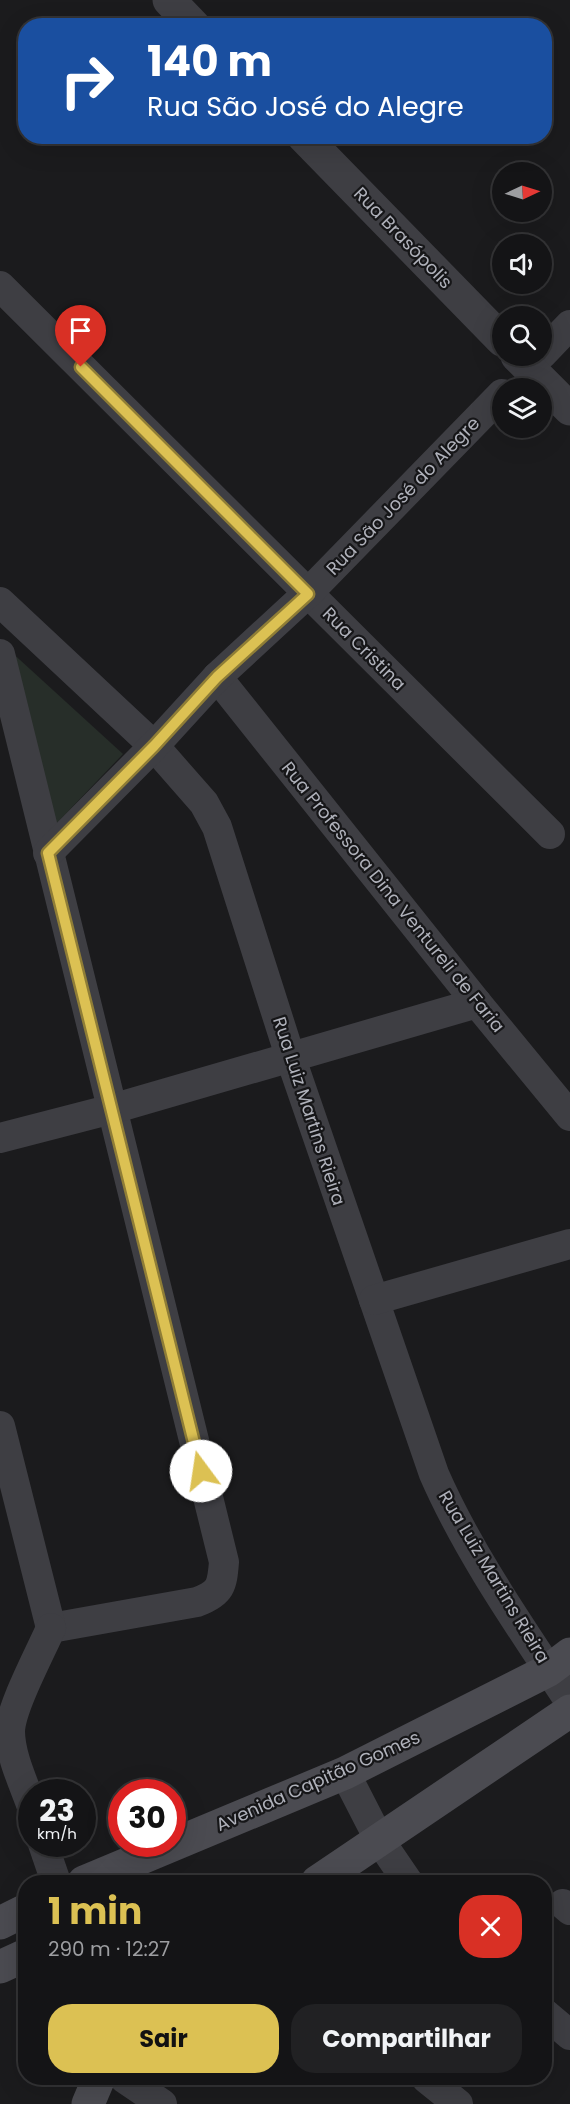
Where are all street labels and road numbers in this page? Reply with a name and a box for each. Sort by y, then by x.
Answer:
street label: Rua Brasópolis [348,181,458,294]
street label: Rua São José do Alegre [320,411,485,580]
street label: Rua Cristina [317,601,412,696]
street label: Rua Professora Dina Ventureli de Faria [276,756,511,1037]
street label: Rua Luiz Martins Rieira [267,1013,352,1208]
street label: Rua Luiz Martins Rieira [433,1486,556,1668]
street label: Avenida Capitão Gomes [212,1724,424,1837]

